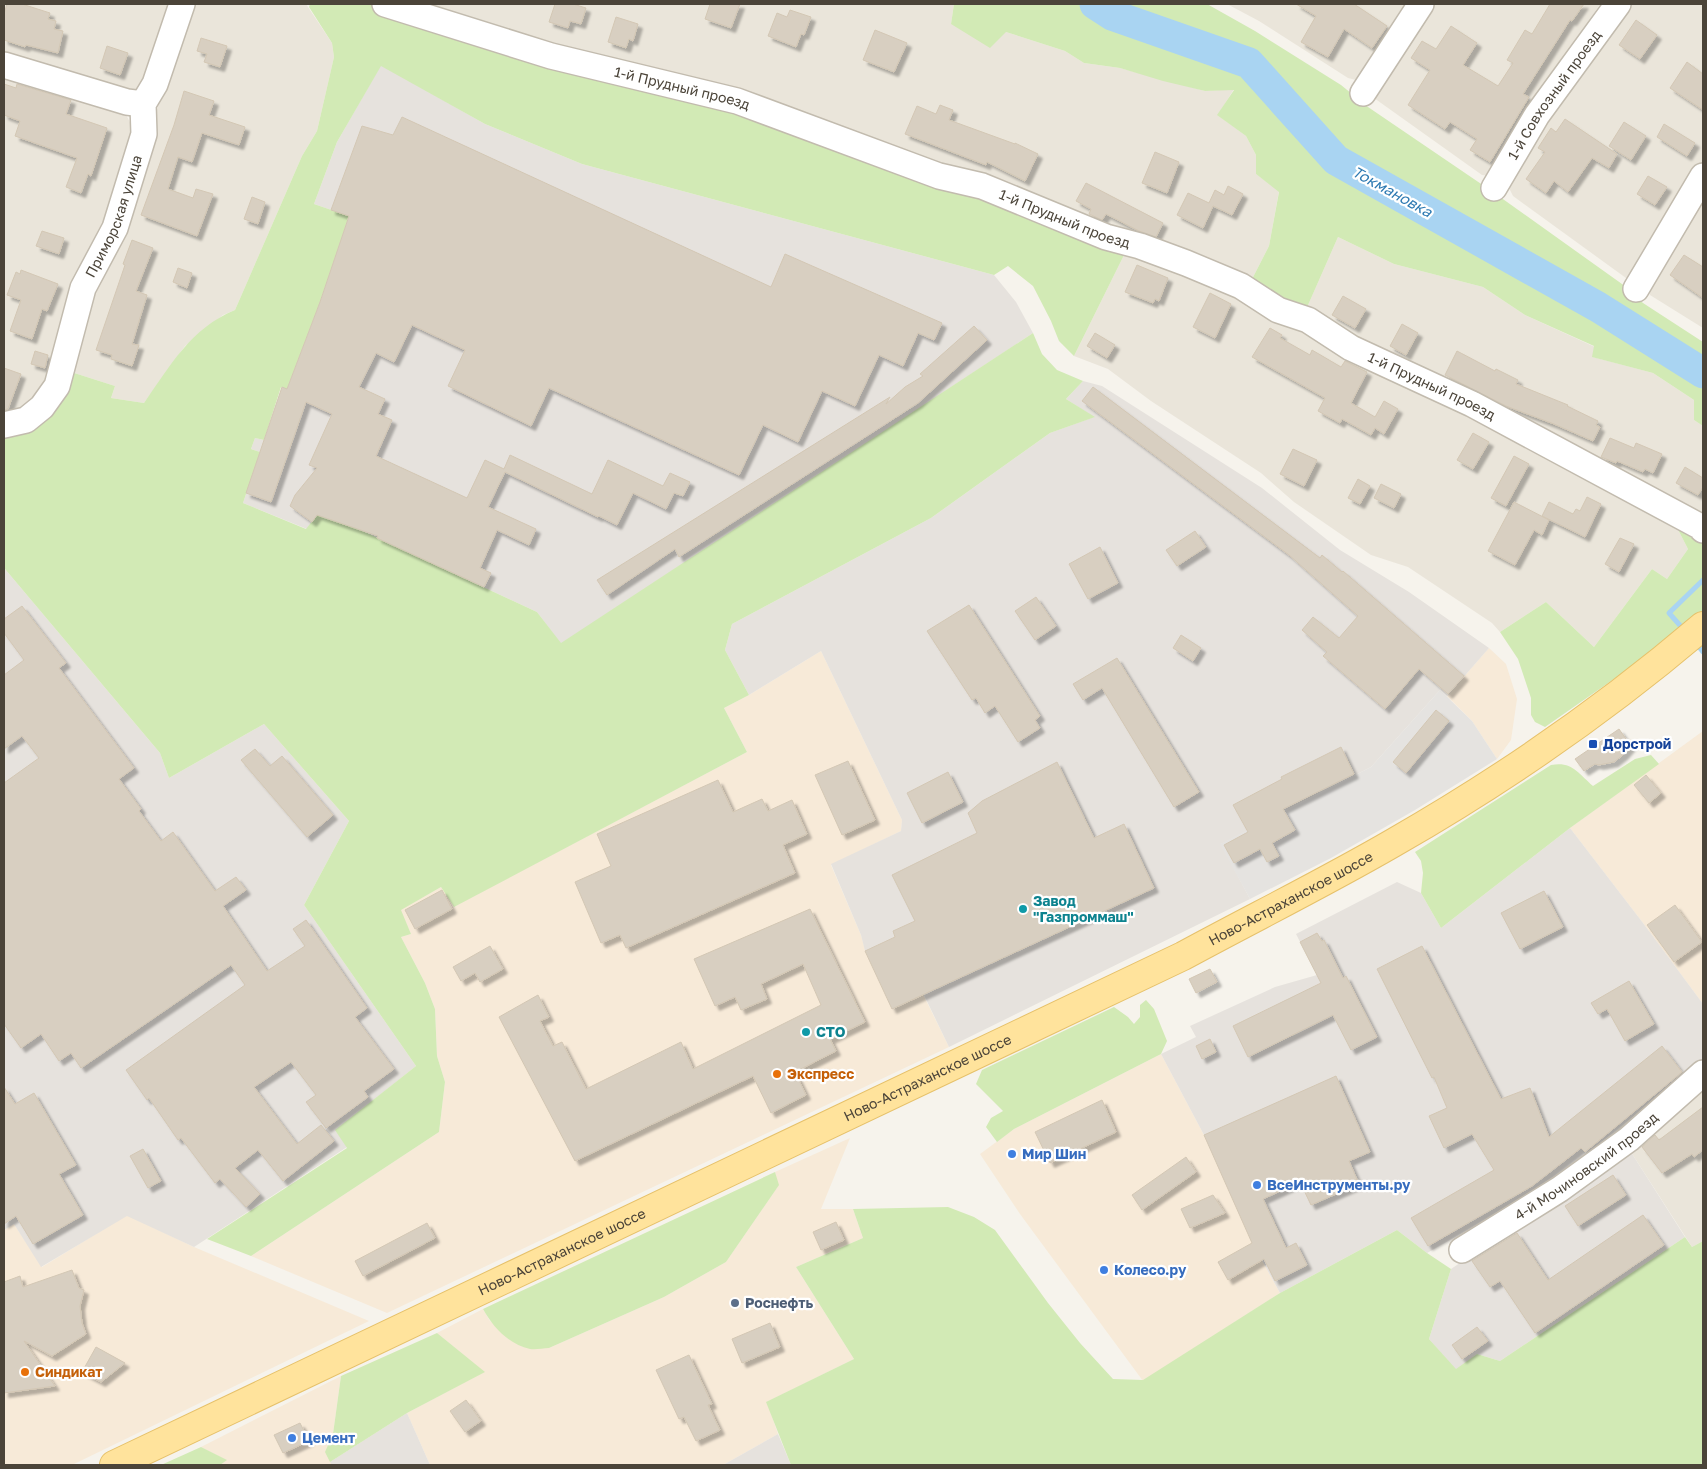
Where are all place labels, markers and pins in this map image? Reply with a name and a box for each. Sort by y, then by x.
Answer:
place label: Дорстрой [1603,735,1671,752]
marker: Дорстрой [1587,738,1599,750]
place label: Завод "Газпроммаш" [1033,892,1134,925]
marker: Завод "Газпроммаш" [1017,903,1029,915]
place label: СТО [816,1023,846,1040]
marker: СТО [800,1026,812,1038]
place label: Экспресс [787,1065,854,1082]
marker: Экспресс [771,1068,783,1080]
place label: Мир Шин [1022,1145,1086,1162]
marker: Мир Шин [1006,1148,1018,1160]
place label: ВсеИнструменты.ру [1267,1176,1411,1193]
marker: ВсеИнструменты.ру [1251,1179,1263,1191]
place label: Колесо.ру [1114,1261,1187,1278]
marker: Колесо.ру [1098,1264,1110,1276]
place label: Роснефть [745,1294,813,1311]
marker: Роснефть [729,1297,741,1309]
place label: Синдикат [35,1363,103,1380]
marker: Синдикат [19,1366,31,1378]
place label: Цемент [302,1429,355,1446]
marker: Цемент [286,1432,298,1444]

